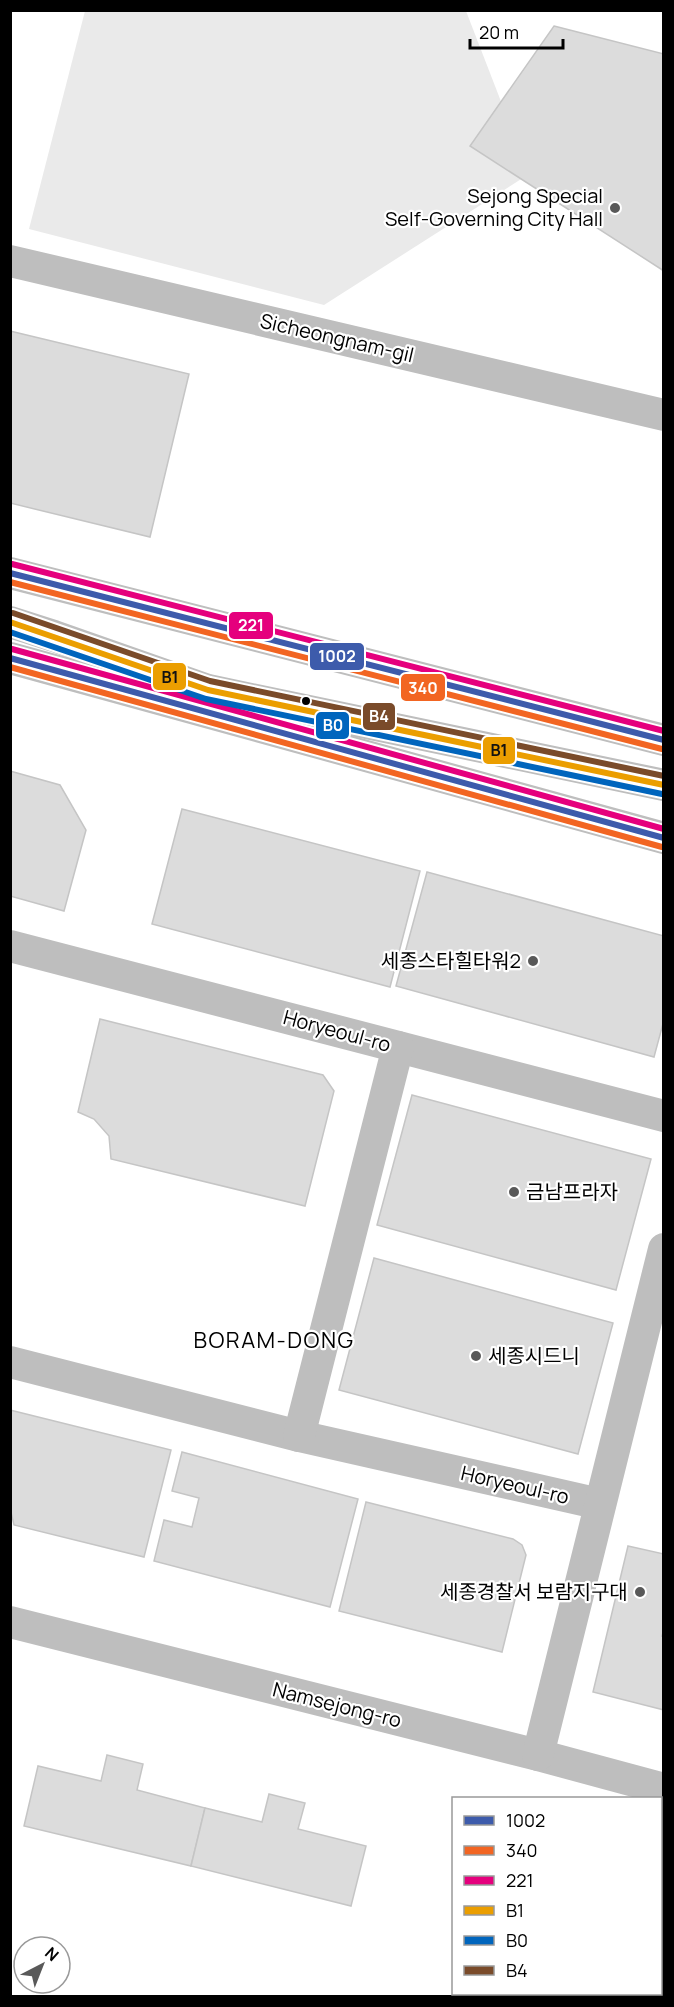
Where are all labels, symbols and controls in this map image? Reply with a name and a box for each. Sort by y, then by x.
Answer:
scale bar [470,12,563,50]
text: 20 m [479,20,519,44]
place label: Sejong Special Self-Governing City Hall [385,182,603,232]
marker: Sejong Special Self-Governing City Hall [608,201,622,215]
street label: Sicheongnam-gil [258,307,417,368]
line badge: 221 [228,611,274,640]
text: 221 [238,614,264,636]
line badge: 1002 [309,642,365,671]
text: 1002 [318,645,356,667]
line badge: B1 [152,662,187,691]
text: B1 [161,666,179,688]
line badge: 340 [400,673,446,702]
text: 340 [408,677,438,699]
unlabelled marker [300,695,312,707]
line badge: B4 [362,702,396,731]
text: B4 [369,705,389,727]
line badge: B0 [315,711,350,740]
text: B0 [323,714,343,736]
line badge: B1 [482,736,516,765]
text: B1 [490,739,508,761]
place label: 세종스타힐타워2 [381,947,521,974]
marker: 세종스타힐타워2 [526,954,540,968]
street label: Horyeoul-ro [280,1003,394,1058]
place label: 금남프라자 [526,1178,618,1205]
marker: 금남프라자 [507,1185,521,1199]
district label: BORAM-DONG [193,1325,355,1355]
place label: 세종시드니 [488,1342,580,1369]
marker: 세종시드니 [469,1349,483,1363]
street label: Horyeoul-ro [458,1459,572,1510]
place label: 세종경찰서 보람지구대 [440,1578,628,1605]
marker: 세종경찰서 보람지구대 [633,1585,647,1599]
street label: Namsejong-ro [270,1675,404,1734]
legend [452,1797,662,1995]
text: 1002 [506,1808,545,1832]
text: 340 [506,1838,538,1862]
text: 221 [506,1868,534,1892]
text: B1 [506,1898,524,1922]
text: B0 [506,1928,528,1952]
north arrow [12,1935,72,1995]
text: N [40,1942,64,1966]
text: B4 [506,1958,528,1982]

